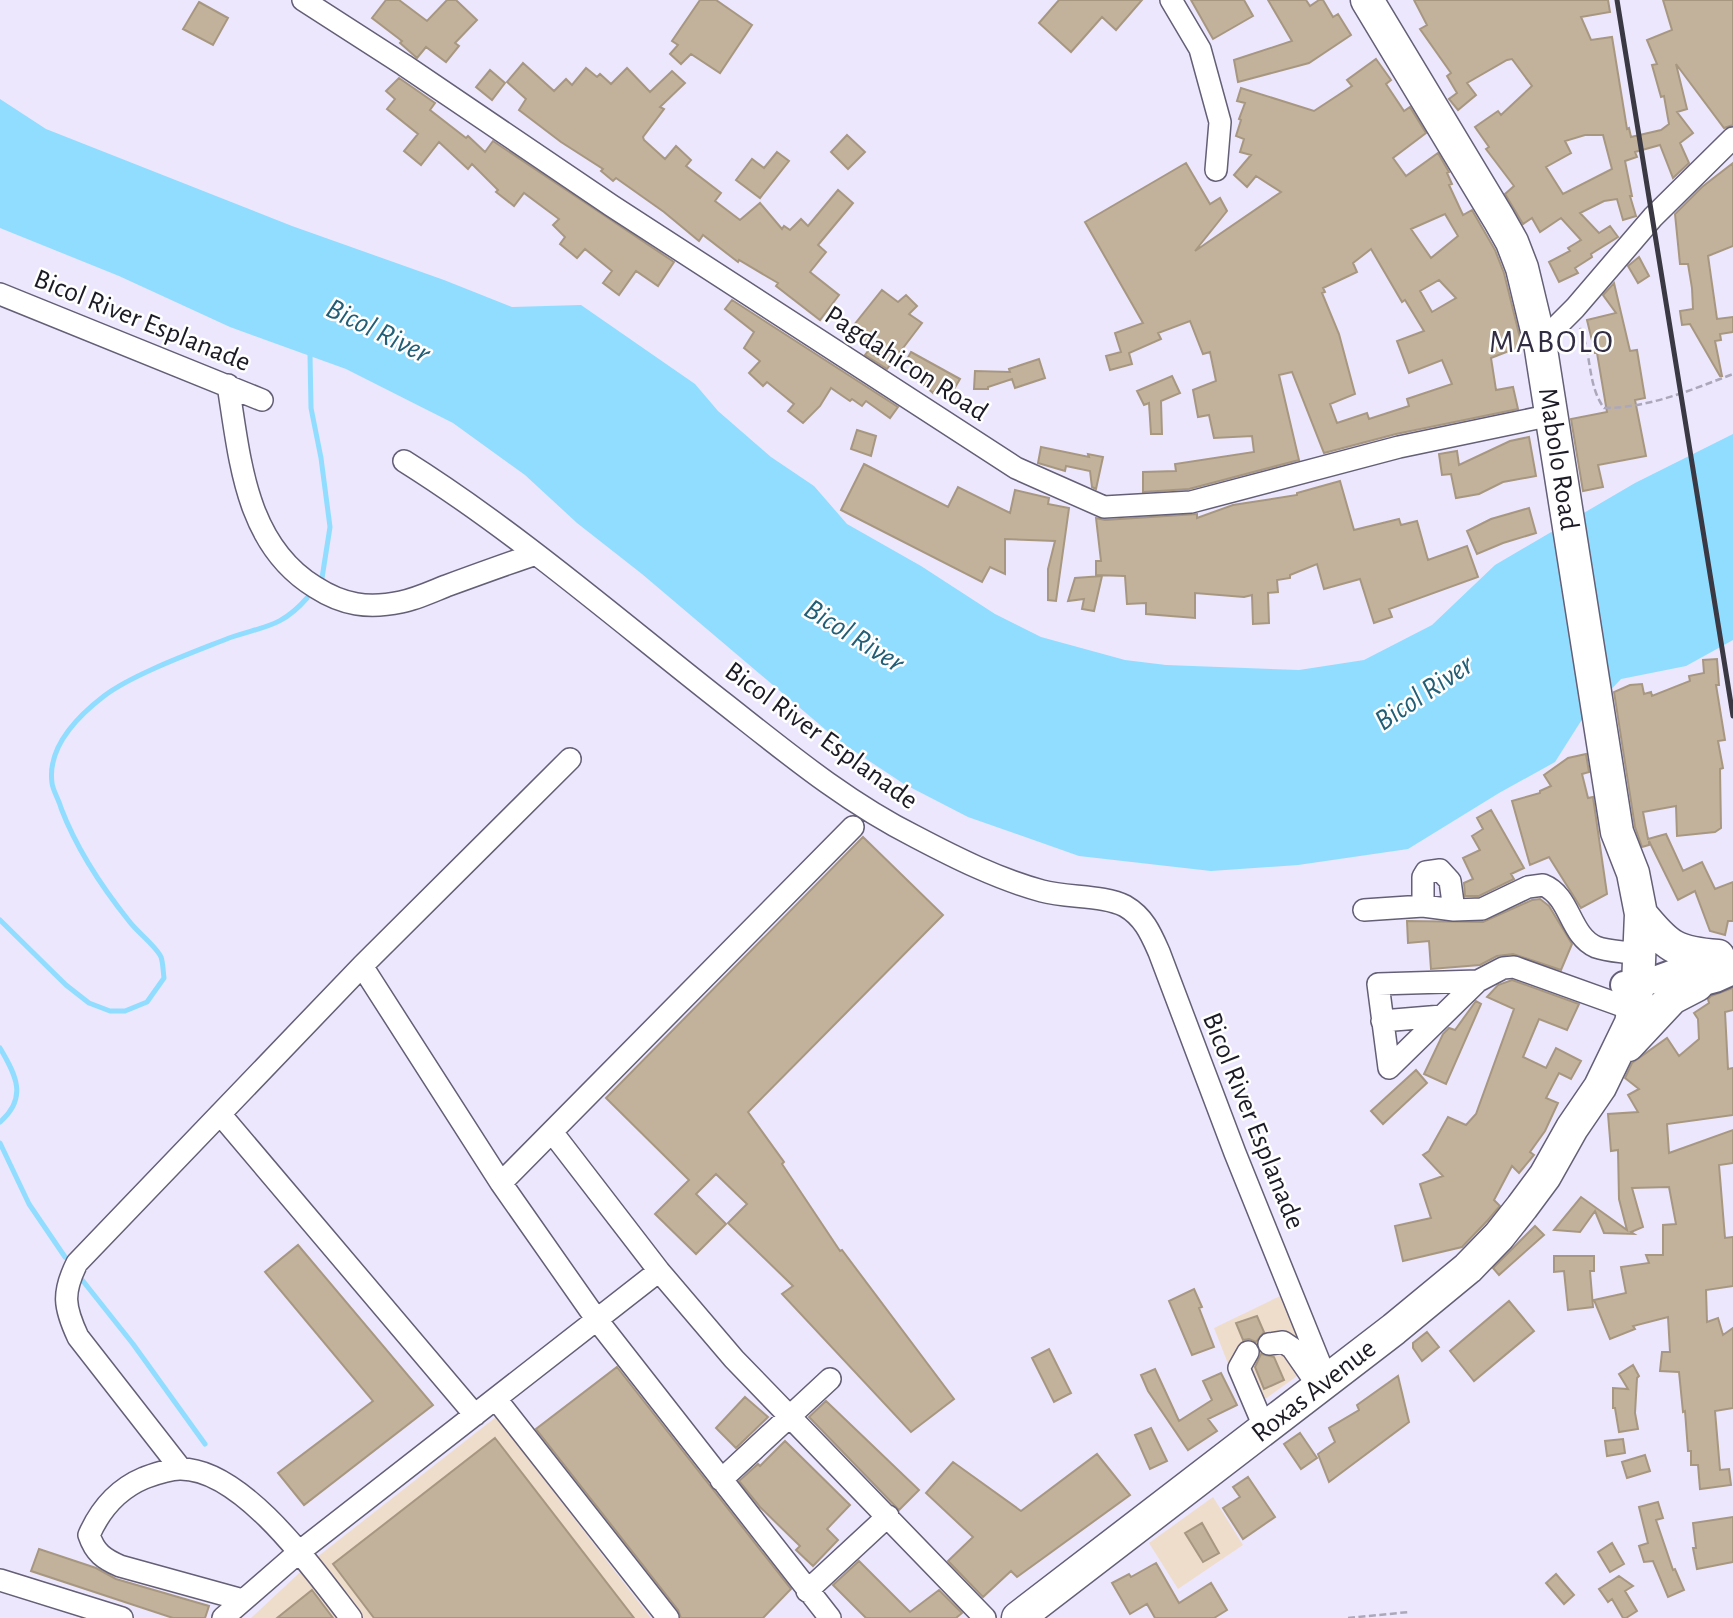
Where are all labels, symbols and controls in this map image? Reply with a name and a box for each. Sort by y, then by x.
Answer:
street label: Bicol River Esplanade [30,265,254,377]
water label: Bicol River [321,293,436,369]
street label: Pagdahicon Road [819,301,993,427]
district label: MABOLO [1489,326,1615,358]
street label: Mabolo Road [1533,386,1583,532]
water label: Bicol River [799,594,910,679]
water label: Bicol River [1369,649,1480,737]
street label: Bicol River Esplanade [719,657,923,815]
street label: Bicol River Esplanade [1197,1009,1309,1233]
street label: Roxas Avenue [1247,1334,1381,1448]

